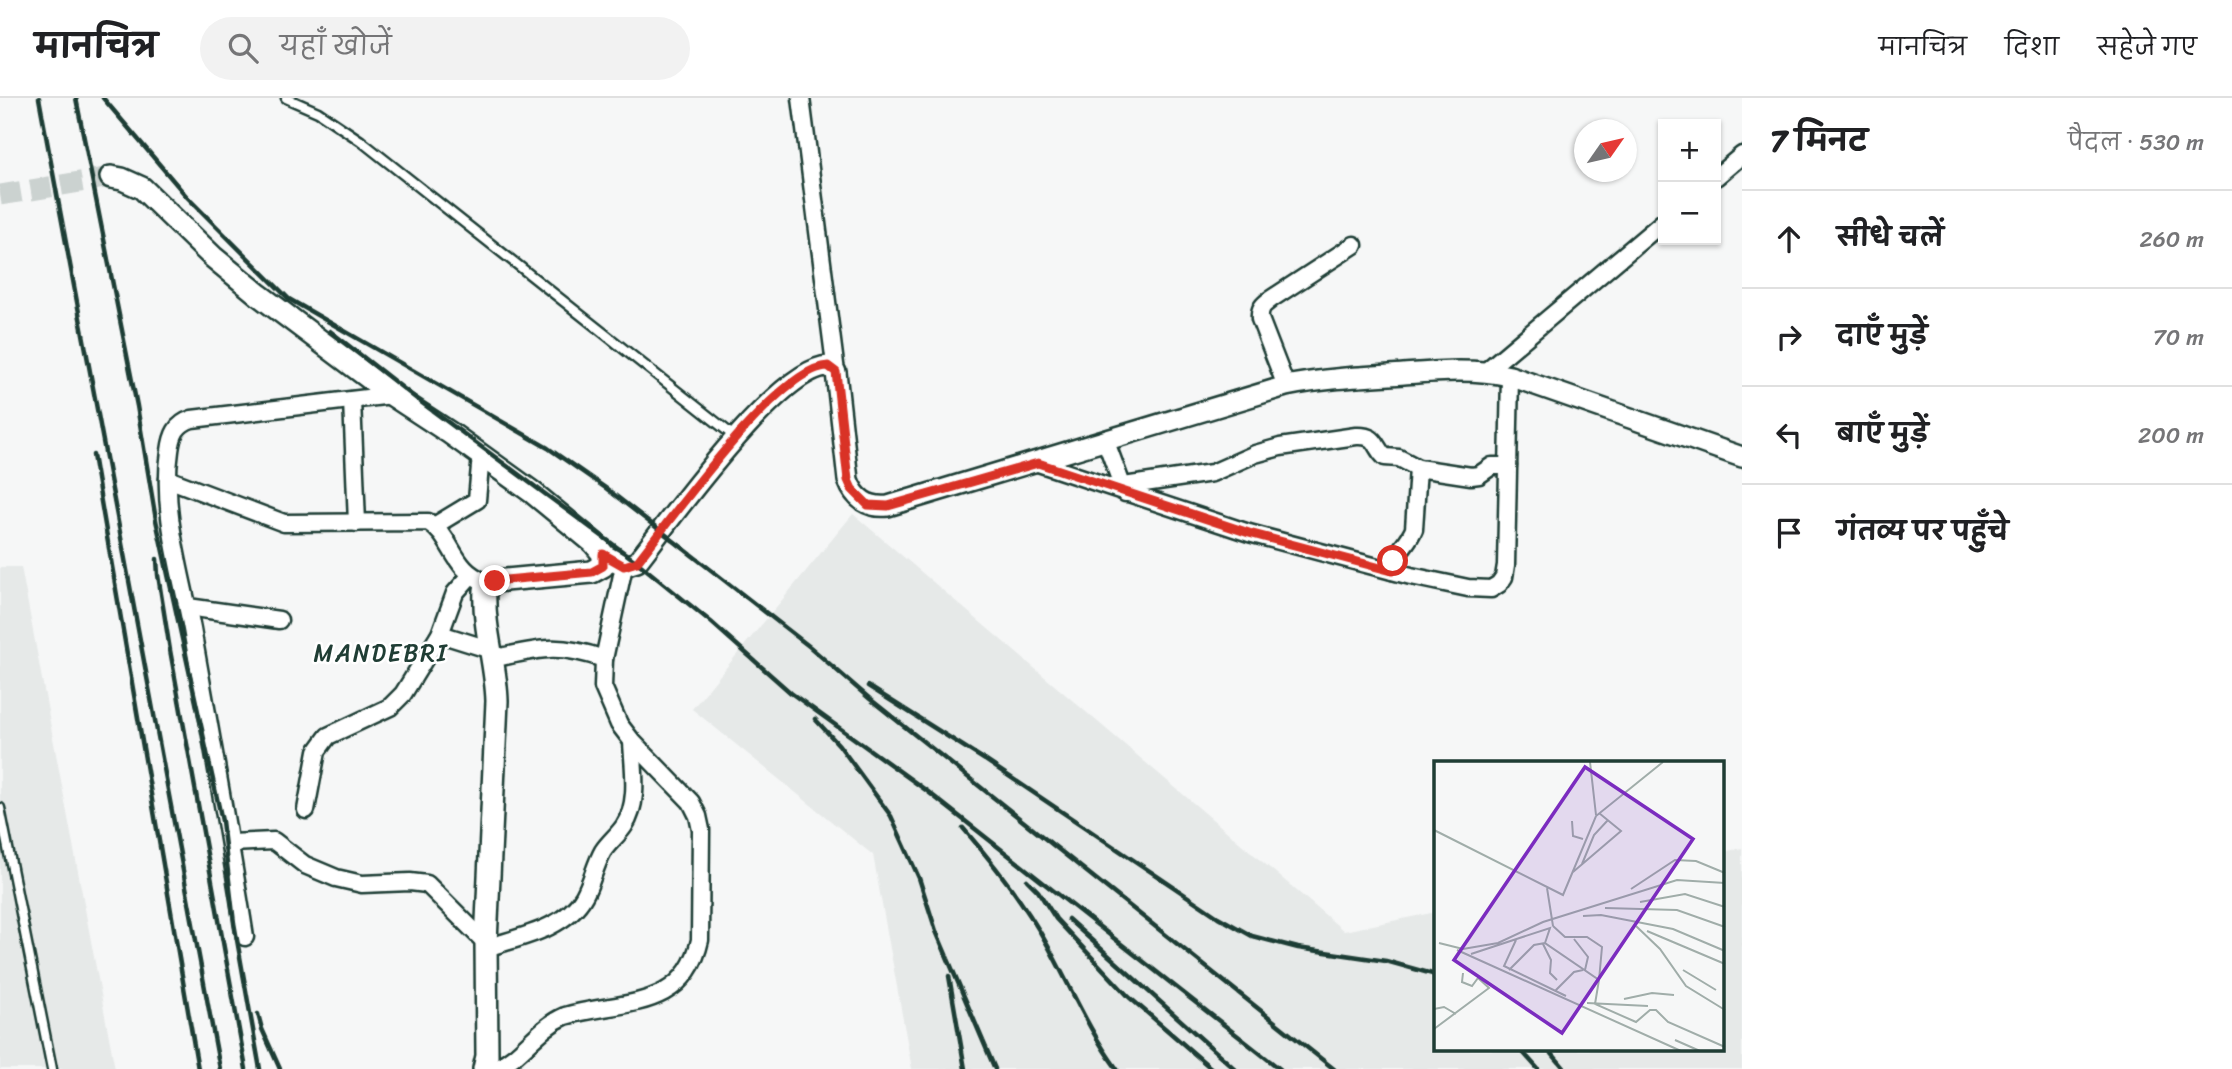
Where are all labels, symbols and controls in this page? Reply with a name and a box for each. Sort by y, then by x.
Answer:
text: मानचित्र [35,17,158,75]
search box [200,17,690,80]
text: यहाँ खोजें [280,23,392,69]
text: मानचित्र [1879,26,1967,68]
text: दिशा [2005,26,2059,68]
text: सहेजे गए [2097,26,2197,68]
icon: search [224,29,262,67]
text: 7 मिनट [1770,114,1868,168]
north arrow [1574,119,1637,182]
map controls [1658,119,1721,245]
button: + [1658,119,1721,182]
text: पैदल · 530 m [2068,122,2204,163]
button: − [1658,182,1721,245]
text: सीधे चलें [1837,214,1944,260]
text: 260 m [2139,219,2204,260]
icon: ahead [1770,220,1808,258]
text: दाएँ मुड़ें [1837,312,1928,358]
text: 70 m [2153,317,2204,358]
icon: right [1770,318,1808,356]
text: बाएँ मुड़ें [1837,410,1928,456]
text: 200 m [2138,415,2204,456]
icon: left [1770,416,1808,454]
text: गंतव्य पर पहुँचे [1837,508,2009,554]
icon: arrive [1770,514,1808,552]
route start [1377,545,1408,576]
route end [479,565,510,596]
district label: MANDEBRI [314,632,448,674]
inset map [1434,761,1724,1052]

